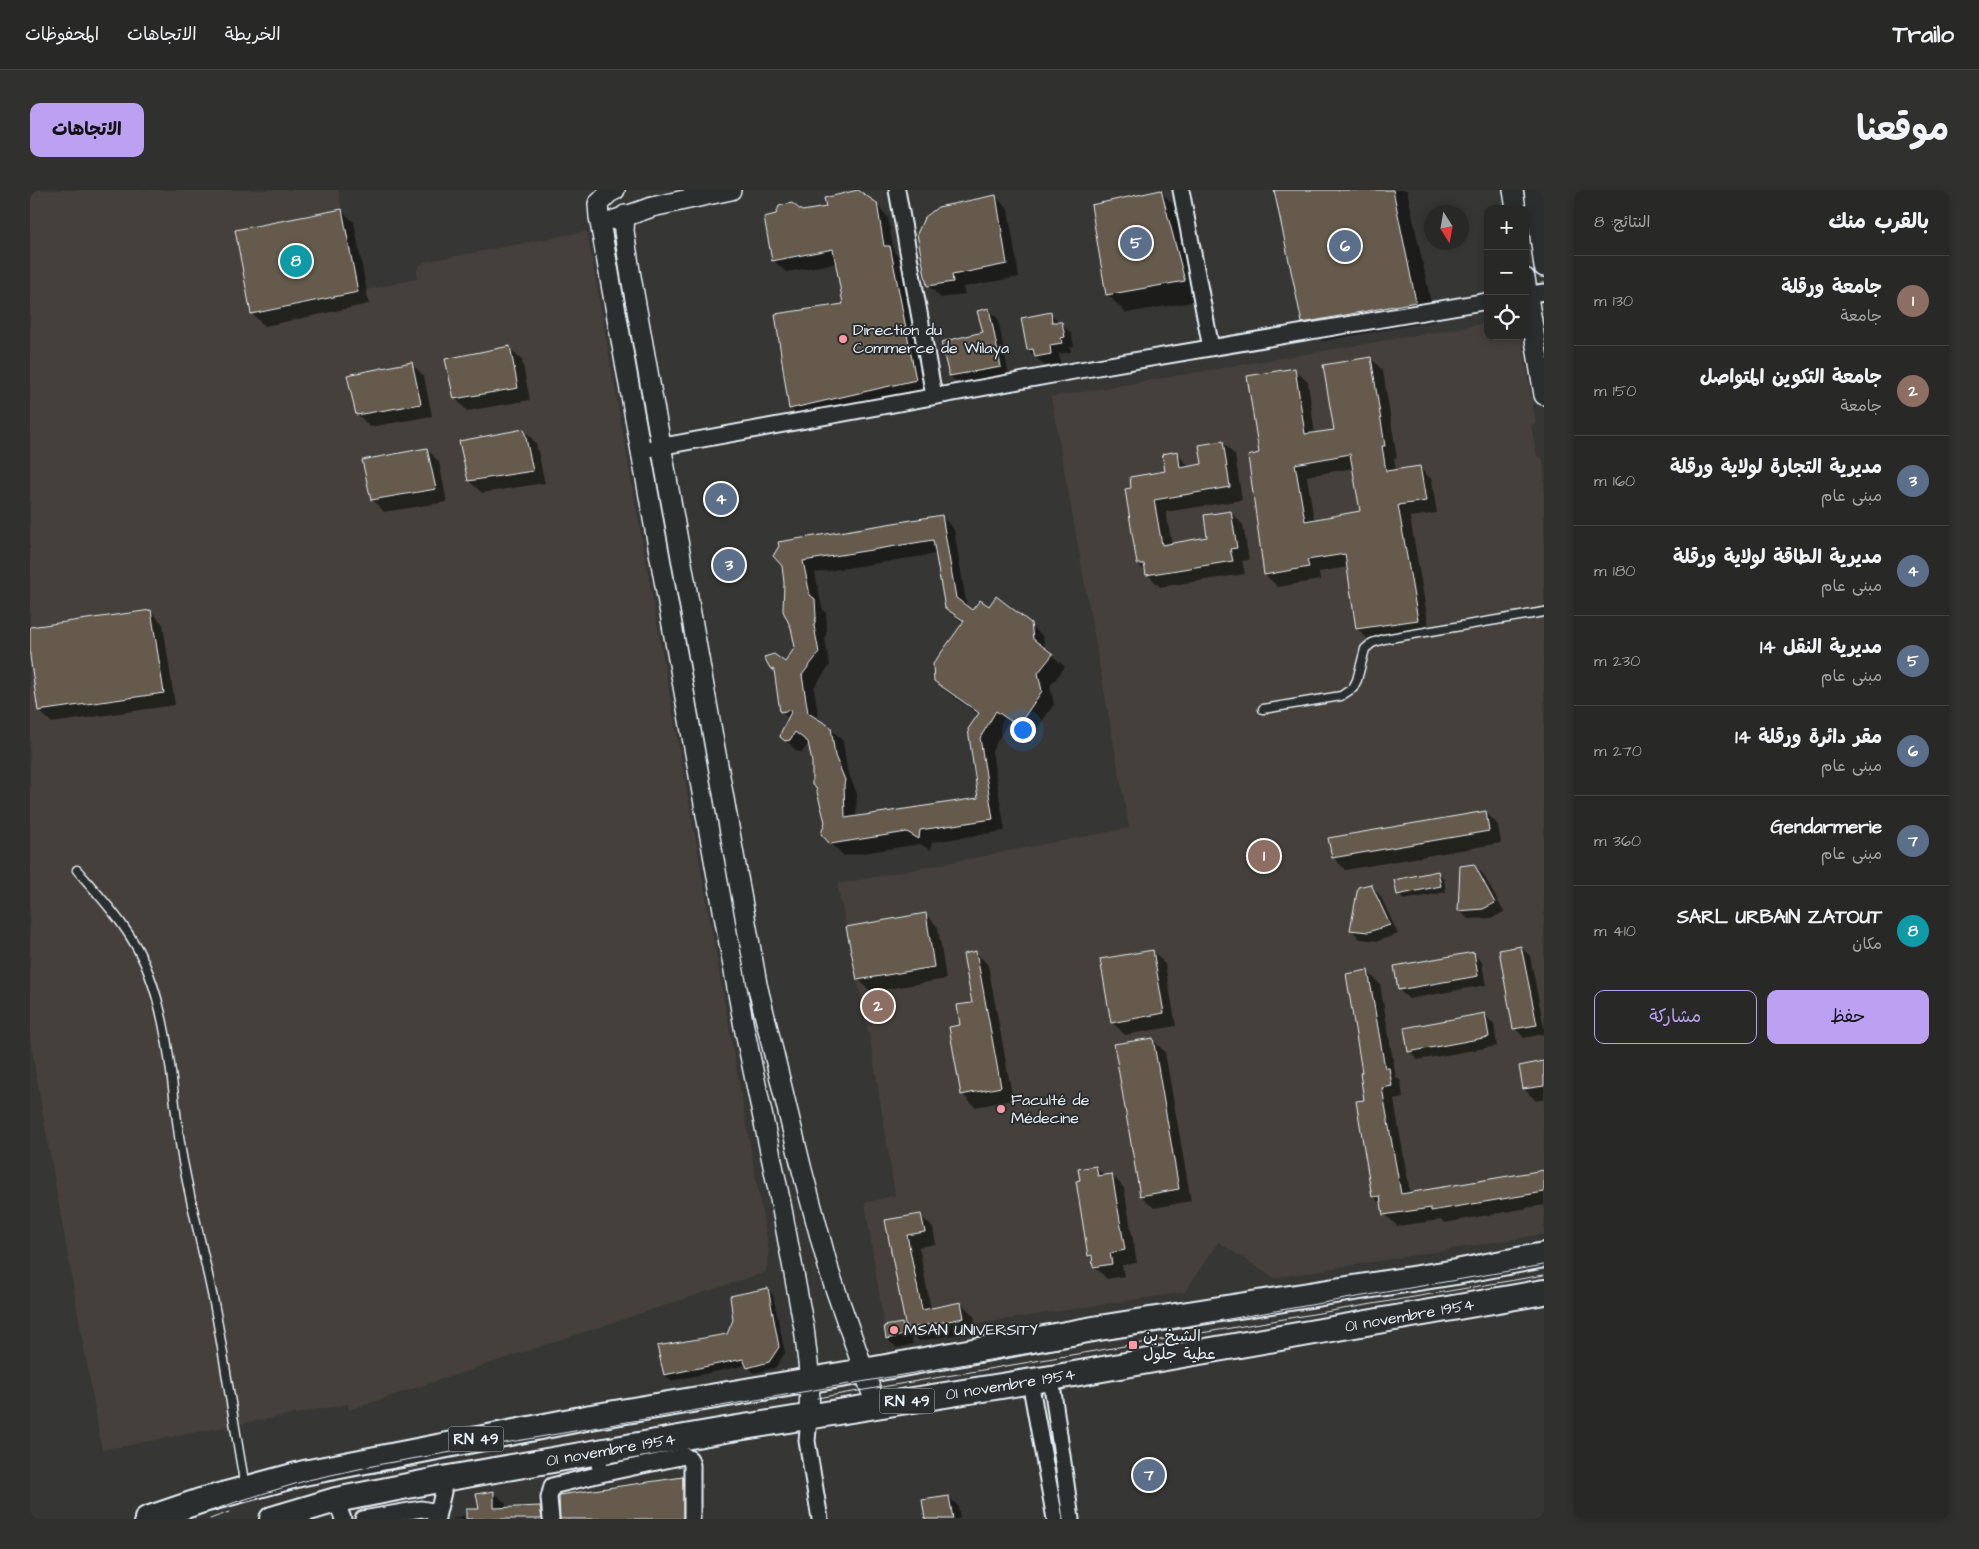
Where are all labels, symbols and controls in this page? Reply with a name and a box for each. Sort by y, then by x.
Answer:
text: Trailo [1893,18,1954,52]
text: المحفوظات [25,22,99,47]
text: الاتجاهات [127,22,197,47]
text: الخريطة [225,22,281,47]
button: الاتجاهات [30,103,144,157]
text: موقعنا [1856,105,1949,154]
north arrow [1424,205,1469,250]
map controls [1484,205,1529,340]
button: + [1484,205,1529,250]
text: بالقرب منك [1828,207,1929,236]
text: النتائج: 8 [1594,211,1650,233]
pin: 5 [1120,224,1152,262]
pin: 6 [1329,227,1361,265]
pin: 8 [280,242,312,280]
button: − [1484,250,1529,295]
text: جامعة ورقلة [1781,274,1882,301]
text: 130 m [1594,290,1633,312]
text: 1 [1912,290,1914,312]
button: locate [1484,295,1529,340]
text: جامعة [1840,305,1882,327]
place label: Direction du Commerce de Wilaya [853,319,1009,360]
marker: Direction du Commerce de Wilaya [837,333,849,345]
text: جامعة التكوين المتواصل [1700,364,1882,391]
text: 150 m [1594,380,1636,402]
text: 2 [1908,380,1918,402]
text: جامعة [1840,395,1882,417]
text: مديرية التجارة لولاية ورقلة [1670,454,1882,481]
text: 160 m [1594,470,1635,492]
text: 3 [1909,470,1917,492]
pin: 4 [705,480,737,518]
text: مبنى عام [1821,485,1882,507]
text: مديرية الطاقة لولاية ورقلة [1673,544,1882,571]
pin: 3 [713,546,745,584]
text: 180 m [1594,560,1635,582]
text: 4 [1908,560,1918,582]
text: مبنى عام [1821,575,1882,597]
text: مديرية النقل 14 [1760,634,1882,661]
text: 230 m [1594,650,1640,672]
text: 5 [1907,650,1919,672]
text: مبنى عام [1821,665,1882,687]
your location [1010,717,1036,743]
text: مقر دائرة ورقلة 14 [1735,724,1882,751]
text: 270 m [1594,740,1642,762]
text: 6 [1908,740,1918,762]
text: مبنى عام [1821,755,1882,777]
text: Gendarmerie [1770,814,1882,841]
text: 360 m [1594,830,1641,852]
text: 7 [1908,830,1918,852]
pin: 1 [1248,837,1280,875]
text: مبنى عام [1821,843,1882,865]
text: SARL URBAIN ZATOUT [1677,904,1882,931]
text: 410 m [1594,920,1636,942]
text: 8 [1908,920,1918,942]
text: مكان [1852,933,1882,955]
pin: 2 [862,987,894,1025]
button: مشاركة [1594,990,1757,1044]
button: حفظ [1767,990,1929,1044]
place label: Faculté de Médecine [1011,1089,1090,1129]
marker: Faculté de Médecine [995,1103,1007,1115]
street label: 01 novembre 1954 [1343,1293,1476,1338]
place label: MSAN UNIVERSITY [904,1319,1038,1341]
marker: MSAN UNIVERSITY [888,1324,900,1336]
place label: الشيخ بن عطية جلول [1143,1325,1216,1365]
marker: الشيخ بن عطية جلول [1127,1339,1139,1351]
street label: 01 novembre 1954 [944,1363,1077,1406]
road number: RN 49 [880,1388,934,1414]
road number: RN 49 [448,1426,504,1452]
street label: 01 novembre 1954 [544,1428,677,1472]
pin: 7 [1133,1456,1165,1494]

